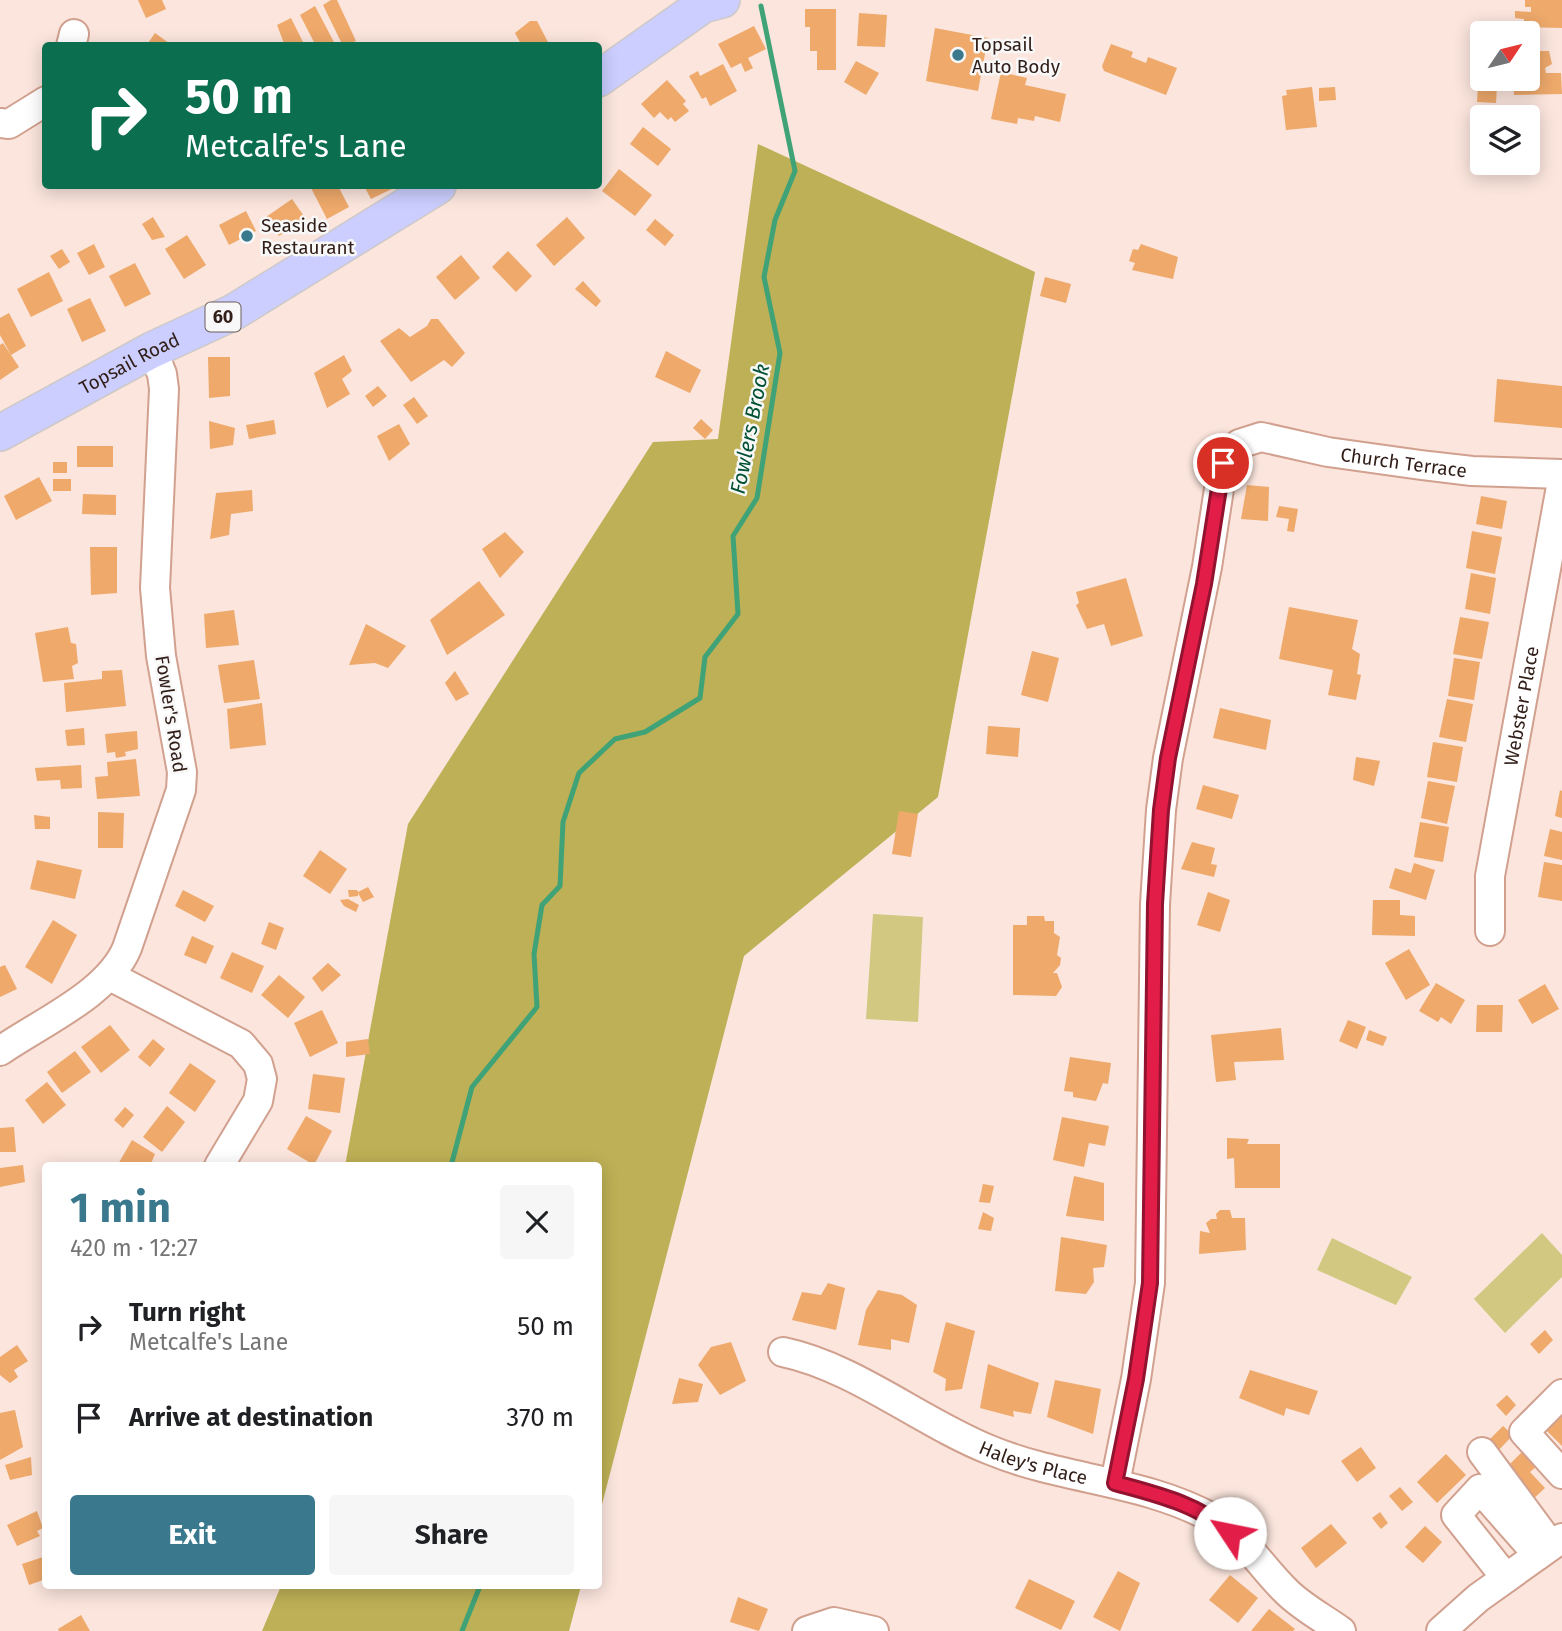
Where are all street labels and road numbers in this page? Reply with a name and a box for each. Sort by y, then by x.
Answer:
road number: 60 [206,302,241,332]
street label: Topsail Road [75,327,183,399]
street label: Church Terrace [1339,442,1468,482]
street label: Webster Place [1499,644,1543,767]
street label: Fowler's Road [150,654,192,774]
street label: Haley's Place [976,1435,1090,1489]

